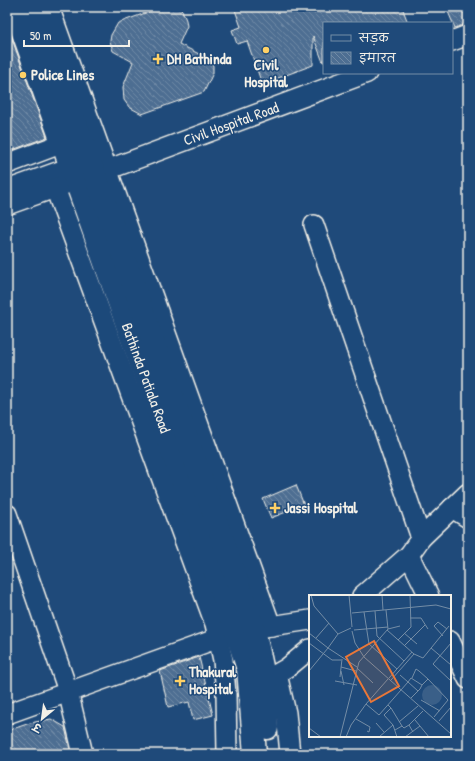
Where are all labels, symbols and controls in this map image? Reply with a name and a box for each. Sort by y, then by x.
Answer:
scale bar [24,22,129,48]
legend [323,22,453,74]
text: 50 m [30,27,51,44]
text: सड़क [358,29,390,46]
marker: Civil Hospital [261,45,271,55]
place label: DH Bathinda [167,48,232,69]
text: इमारत [359,49,397,66]
marker: DH Bathinda [152,53,164,65]
place label: Civil Hospital [244,54,289,93]
place label: Police Lines [31,64,95,85]
marker: Police Lines [18,70,28,80]
street label: Civil Hospital Road [180,97,282,151]
street label: Bathinda Patiala Road [117,320,176,436]
place label: Jassi Hospital [284,497,358,519]
marker: Jassi Hospital [269,502,281,514]
inset map [309,595,451,737]
place label: Thakural Hospital [188,661,237,700]
marker: Thakural Hospital [174,675,186,687]
north arrow [22,699,62,739]
text: उ [29,719,45,736]

